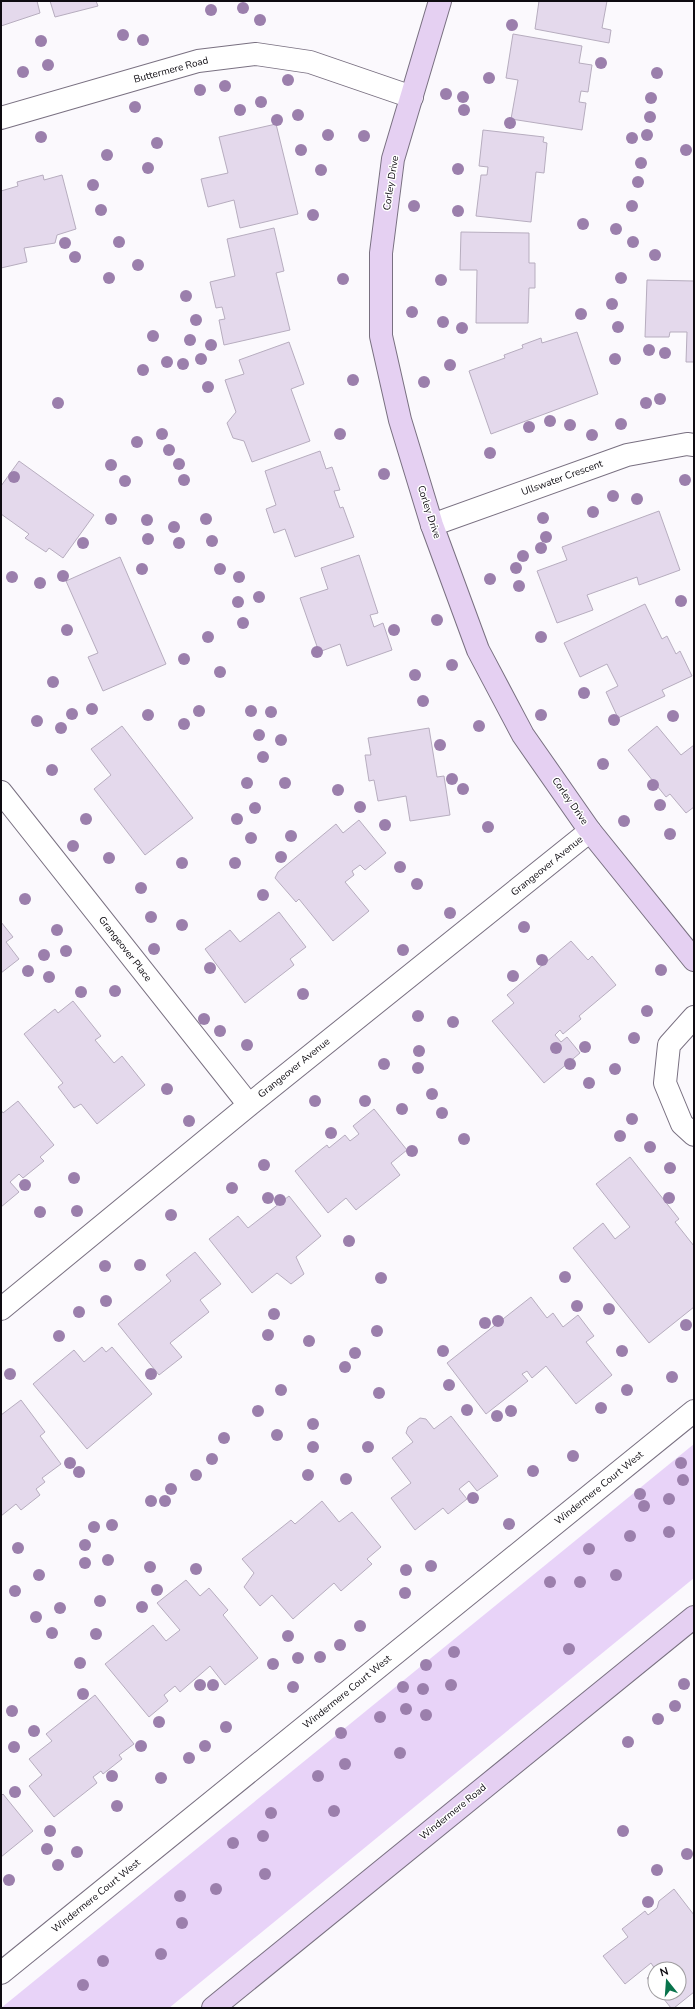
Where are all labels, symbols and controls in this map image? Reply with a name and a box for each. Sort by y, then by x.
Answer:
street label: Buttermere Road [132,53,210,87]
street label: Corley Drive [380,155,402,211]
street label: Ullswater Crescent [519,457,605,499]
street label: Corley Drive [414,484,444,540]
street label: Corley Drive [548,774,592,828]
street label: Grangeover Avenue [508,833,586,899]
street label: Grangeover Place [95,913,155,985]
street label: Grangeover Avenue [255,1035,333,1101]
street label: Windermere Court West [552,1447,647,1528]
street label: Windermere Court West [300,1651,395,1732]
street label: Windermere Road [417,1781,490,1843]
street label: Windermere Court West [49,1855,144,1936]
north arrow [647,1961,687,2001]
text: N [658,1964,670,1980]

